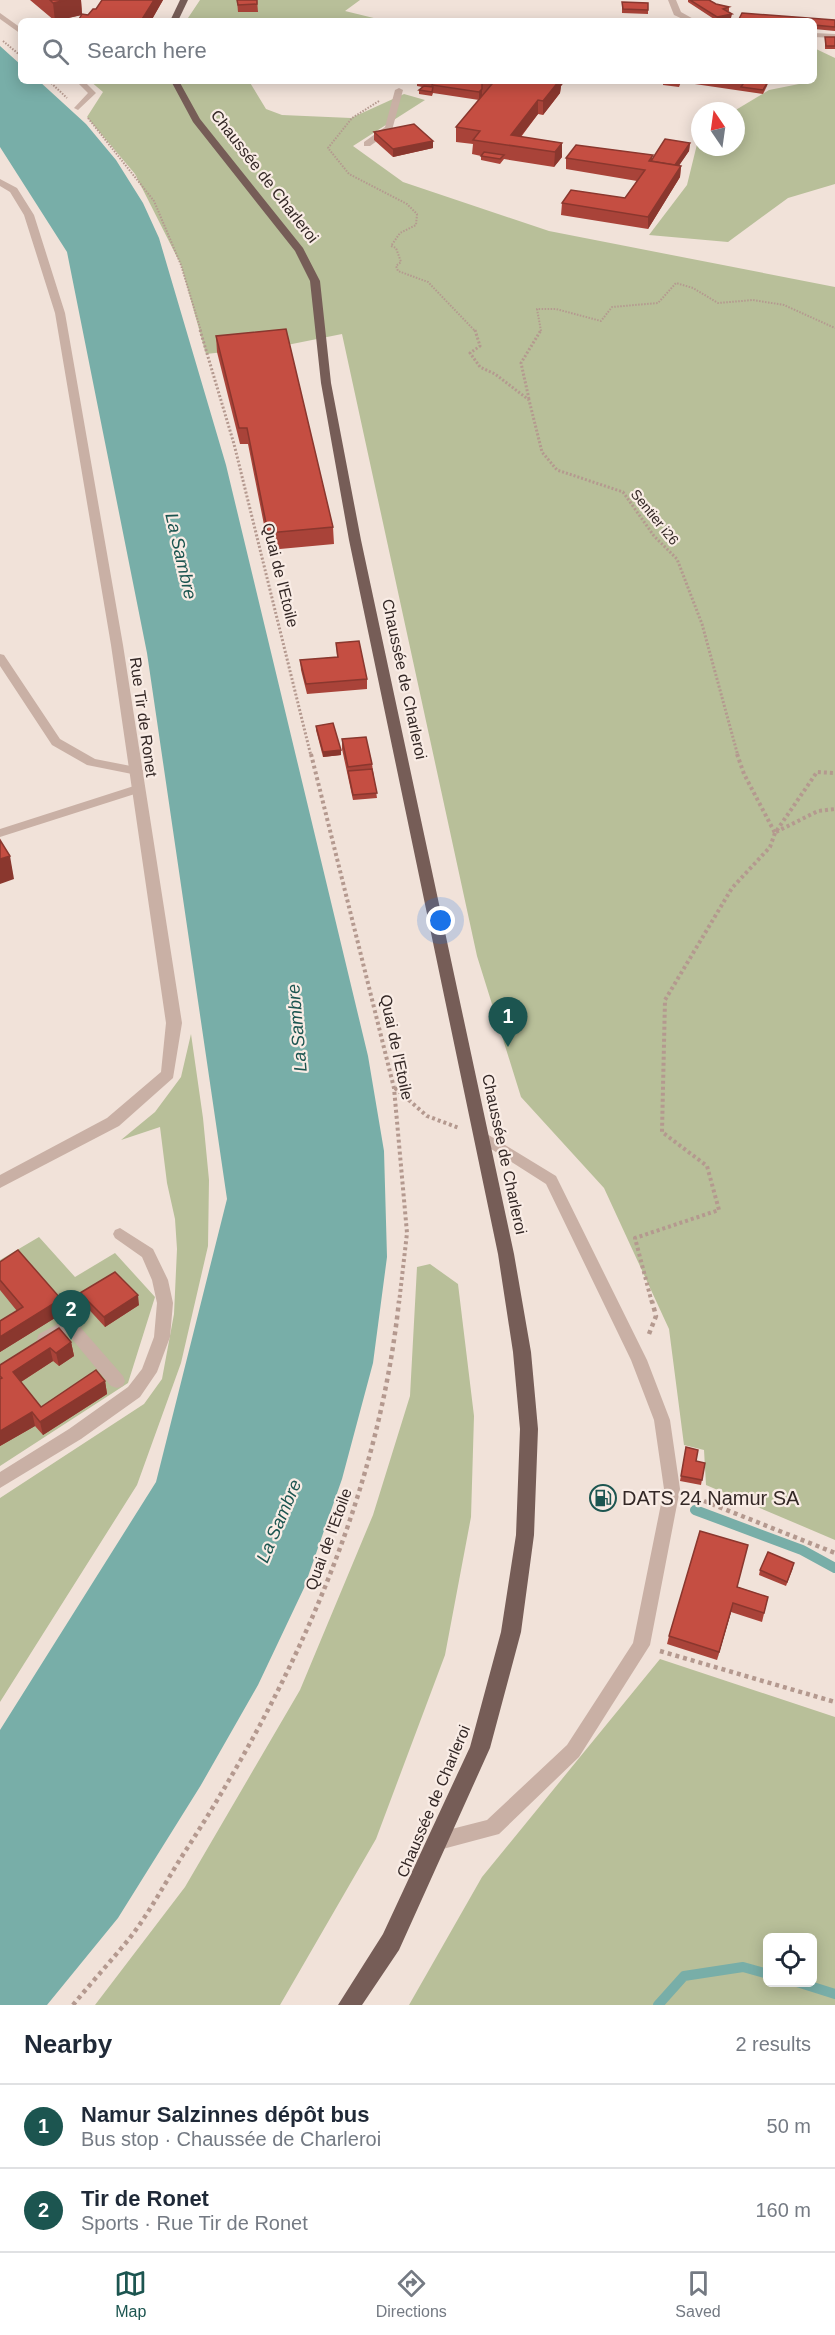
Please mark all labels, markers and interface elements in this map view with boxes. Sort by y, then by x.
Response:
search box [18,18,817,84]
icon: search [39,35,72,68]
text: Search here [87,38,207,63]
north arrow [691,102,745,156]
street label: Chaussée de Charleroi [208,107,322,246]
street label: Sentier i26 [628,486,682,548]
water label: La Sambre [161,511,201,601]
street label: Quai de l'Etoile [259,521,302,629]
street label: Chaussée de Charleroi [379,597,430,761]
street label: Rue Tir de Ronet [127,656,160,779]
your location [426,906,455,935]
water label: La Sambre [283,983,311,1073]
street label: Quai de l'Etoile [377,993,416,1101]
pin: 1 [488,998,528,1047]
street label: Chaussée de Charleroi [479,1072,530,1236]
pin: 2 [52,1290,90,1340]
water label: La Sambre [253,1477,305,1565]
fuel station icon: DATS 24 Namur SA [588,1483,618,1513]
street label: Quai de l'Etoile [302,1486,355,1592]
place label: DATS 24 Namur SA [622,1487,800,1509]
street label: Chaussée de Charleroi [394,1723,473,1880]
map controls [763,1933,817,1987]
button: locate [763,1933,817,1987]
text: Nearby [24,2029,112,2059]
text: 2 results [735,2033,811,2055]
text: Namur Salzinnes dépôt bus [81,2102,370,2127]
text: 1 [38,2115,49,2137]
text: 50 m [767,2115,811,2137]
text: Bus stop · Chaussée de Charleroi [81,2128,381,2150]
text: Tir de Ronet [81,2186,209,2211]
text: 2 [38,2199,49,2221]
text: 160 m [755,2199,811,2221]
text: Sports · Rue Tir de Ronet [81,2212,308,2234]
tab: Map [114,2267,147,2321]
tab: Directions [376,2267,447,2321]
tab: Saved [675,2267,721,2321]

